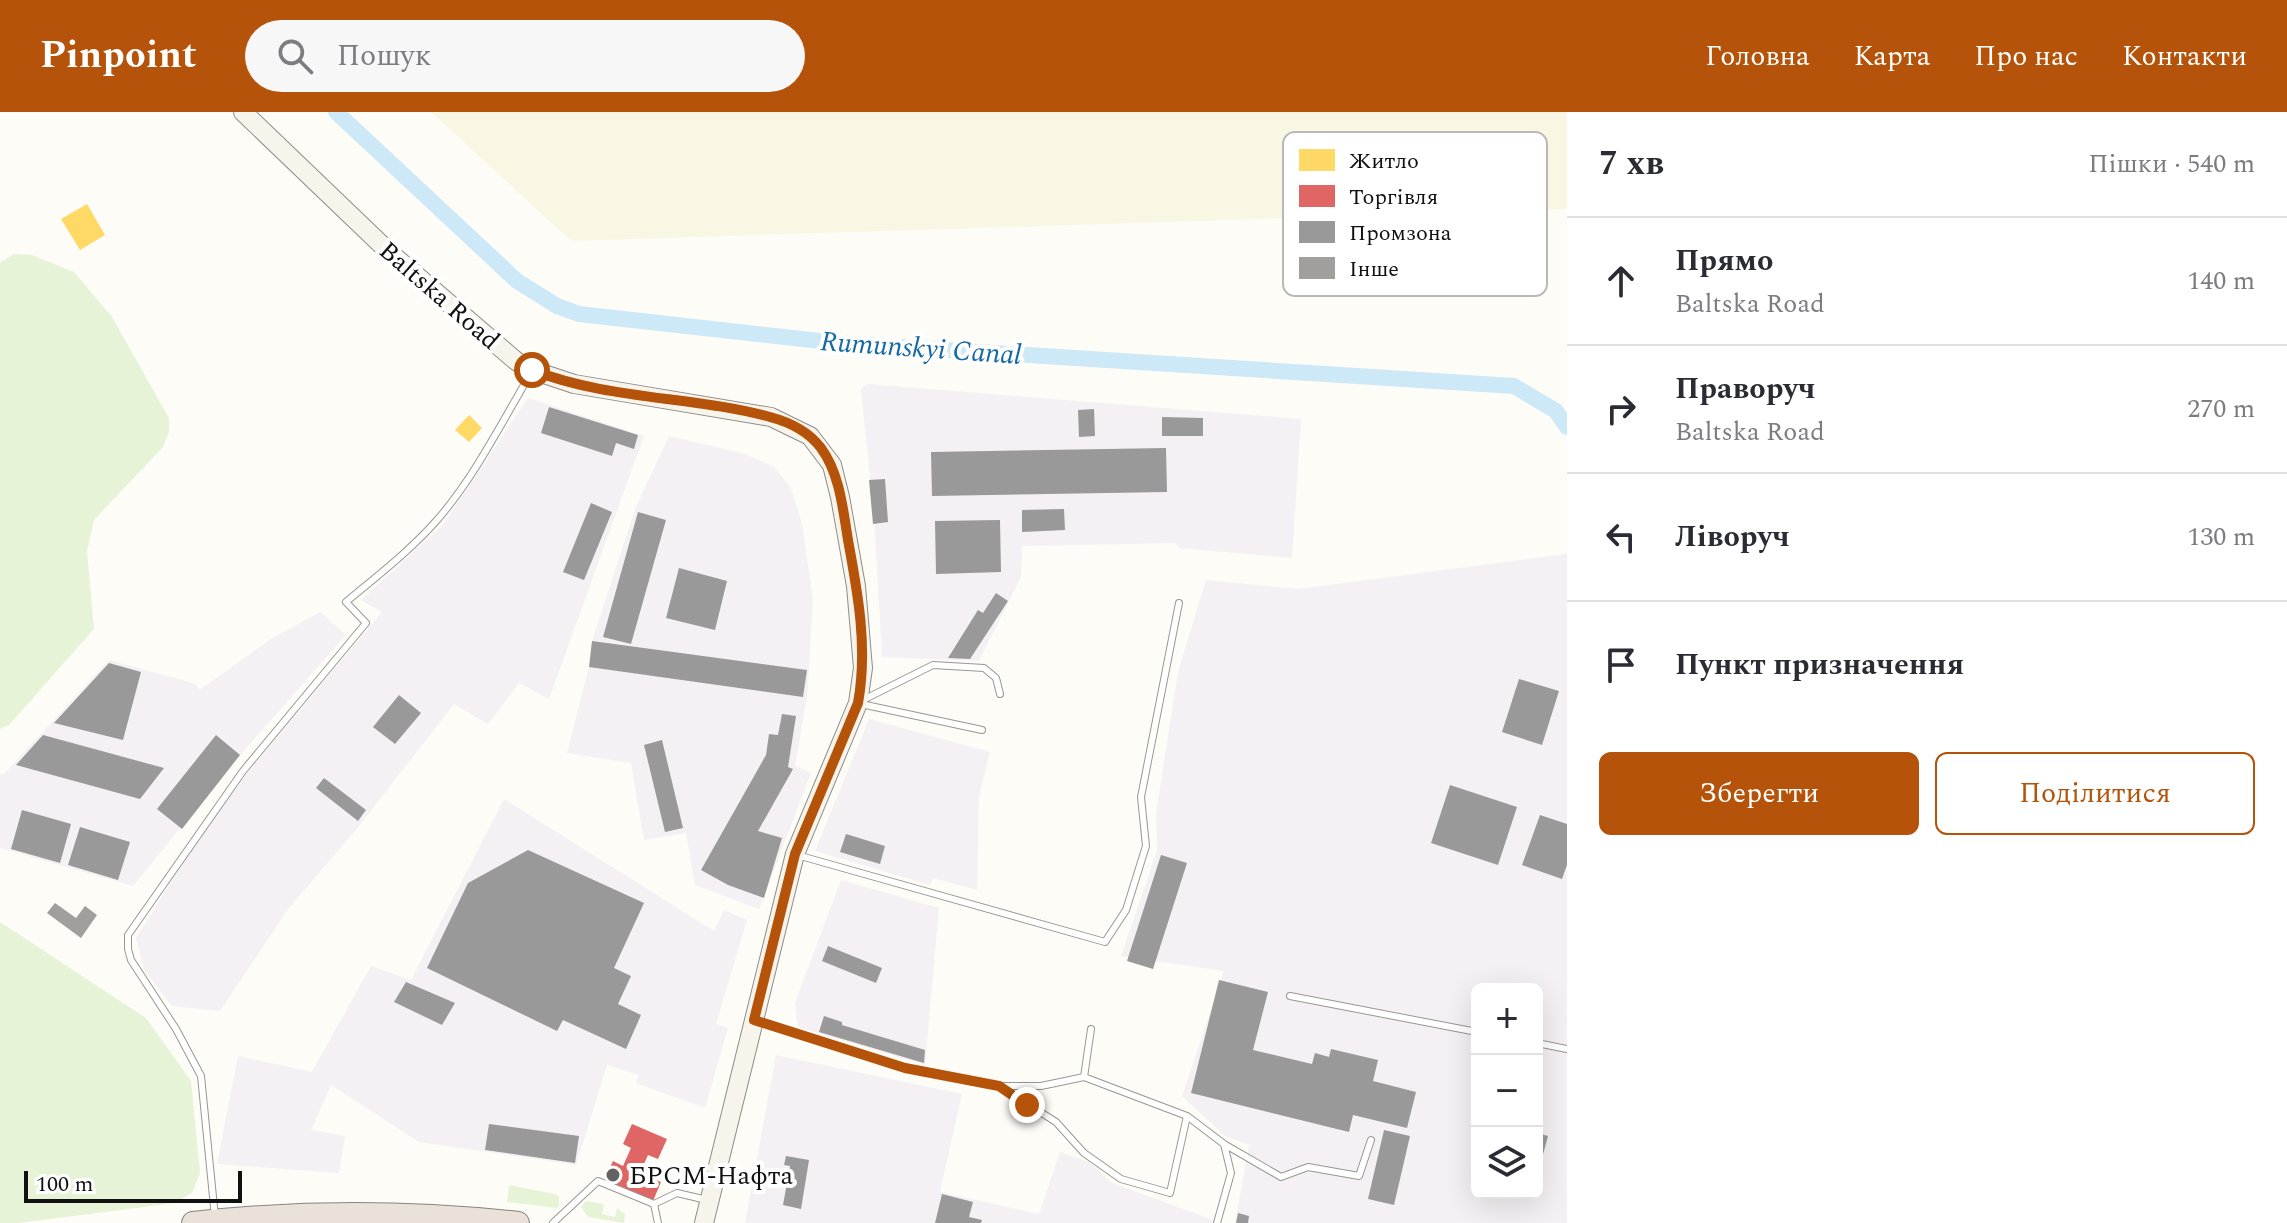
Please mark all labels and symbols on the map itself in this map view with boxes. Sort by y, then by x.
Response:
legend [1283,132,1547,296]
text: Житло [1349,145,1419,178]
text: Торгівля [1349,181,1438,214]
text: Промзона [1349,217,1452,250]
street label: Baltska Road [370,232,509,360]
text: Інше [1349,253,1399,286]
water label: Rumunskyi Canal [819,320,1023,377]
route start [514,352,550,388]
route end [1009,1087,1045,1123]
place label: БРСМ-Нафта [629,1156,794,1196]
marker: БРСМ-Нафта [604,1166,622,1184]
scale bar [24,1167,242,1203]

